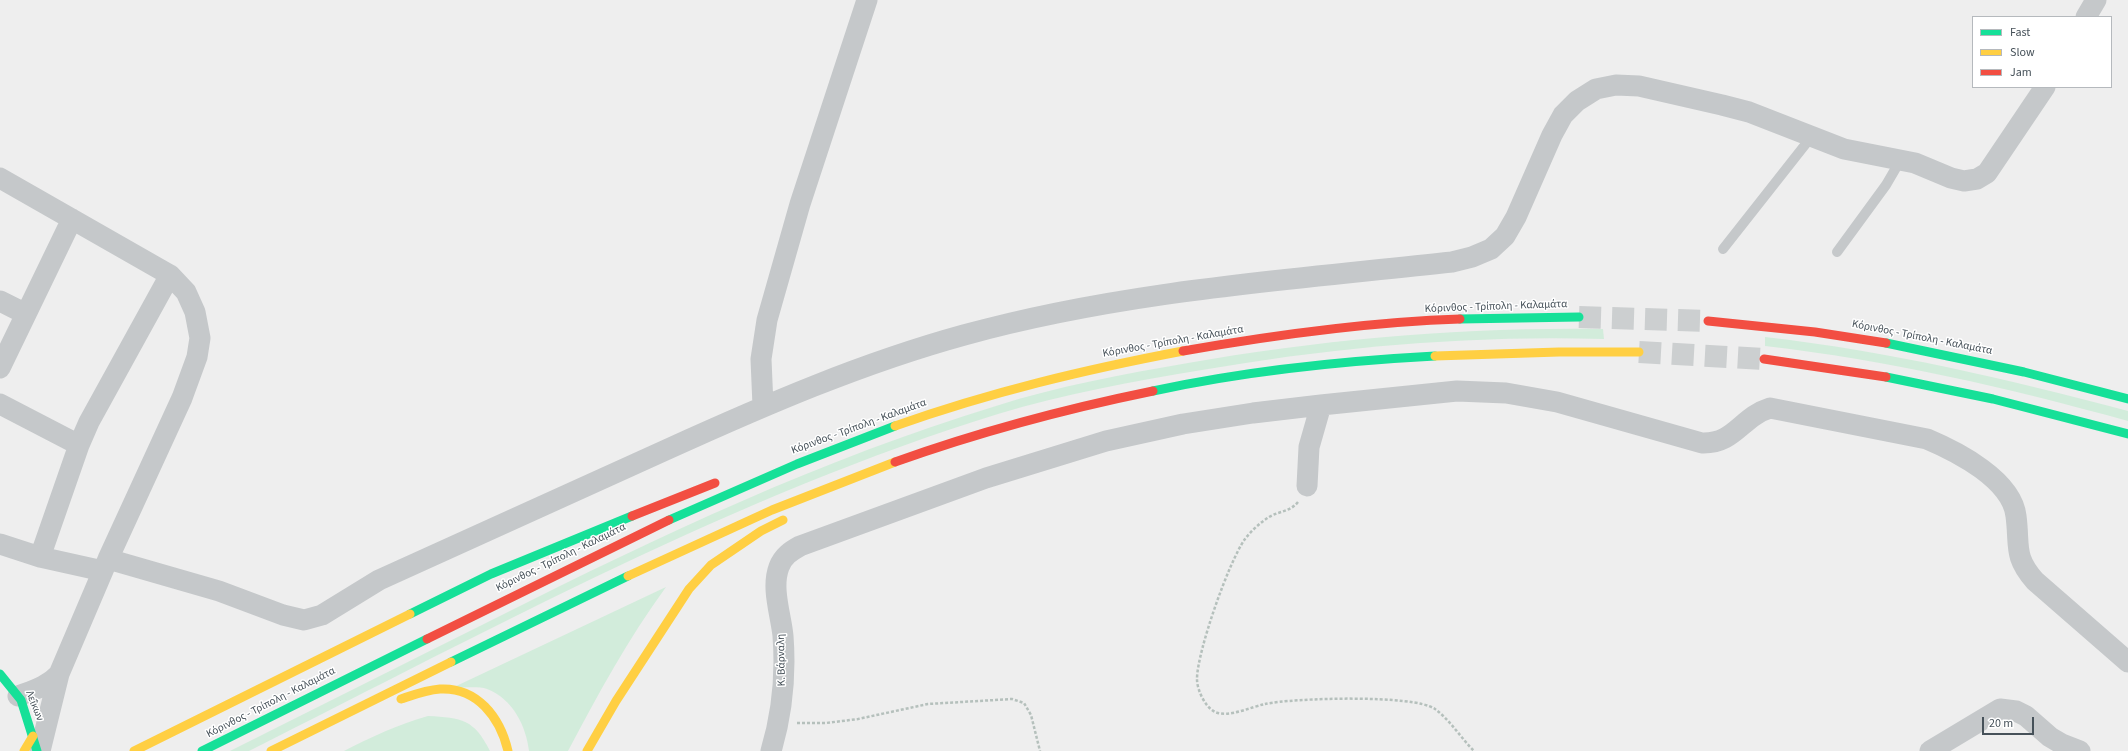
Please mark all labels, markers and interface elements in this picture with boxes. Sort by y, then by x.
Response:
legend [1972,16,2112,88]
text: Fast [2010,24,2030,41]
text: Slow [2010,44,2035,61]
text: Jam [2010,64,2032,81]
street label: Κόρινθος - Τρίπολη - Καλαμάτα [1424,298,1568,316]
street label: Κόρινθος - Τρίπολη - Καλαμάτα [1851,318,1993,358]
street label: Κόρινθος - Τρίπολη - Καλαμάτα [1102,323,1244,361]
street label: Κόρινθος - Τρίπολη - Καλαμάτα [790,396,928,458]
street label: Κόρινθος - Τρίπολη - Καλαμάτα [494,521,628,595]
street label: Κ. Βάρναλη [775,634,789,686]
street label: Κόρινθος - Τρίπολη - Καλαμάτα [204,665,338,741]
street label: Λεΐκων [22,689,46,723]
scale bar [1984,709,2036,735]
text: 20 m [1989,715,2013,732]

